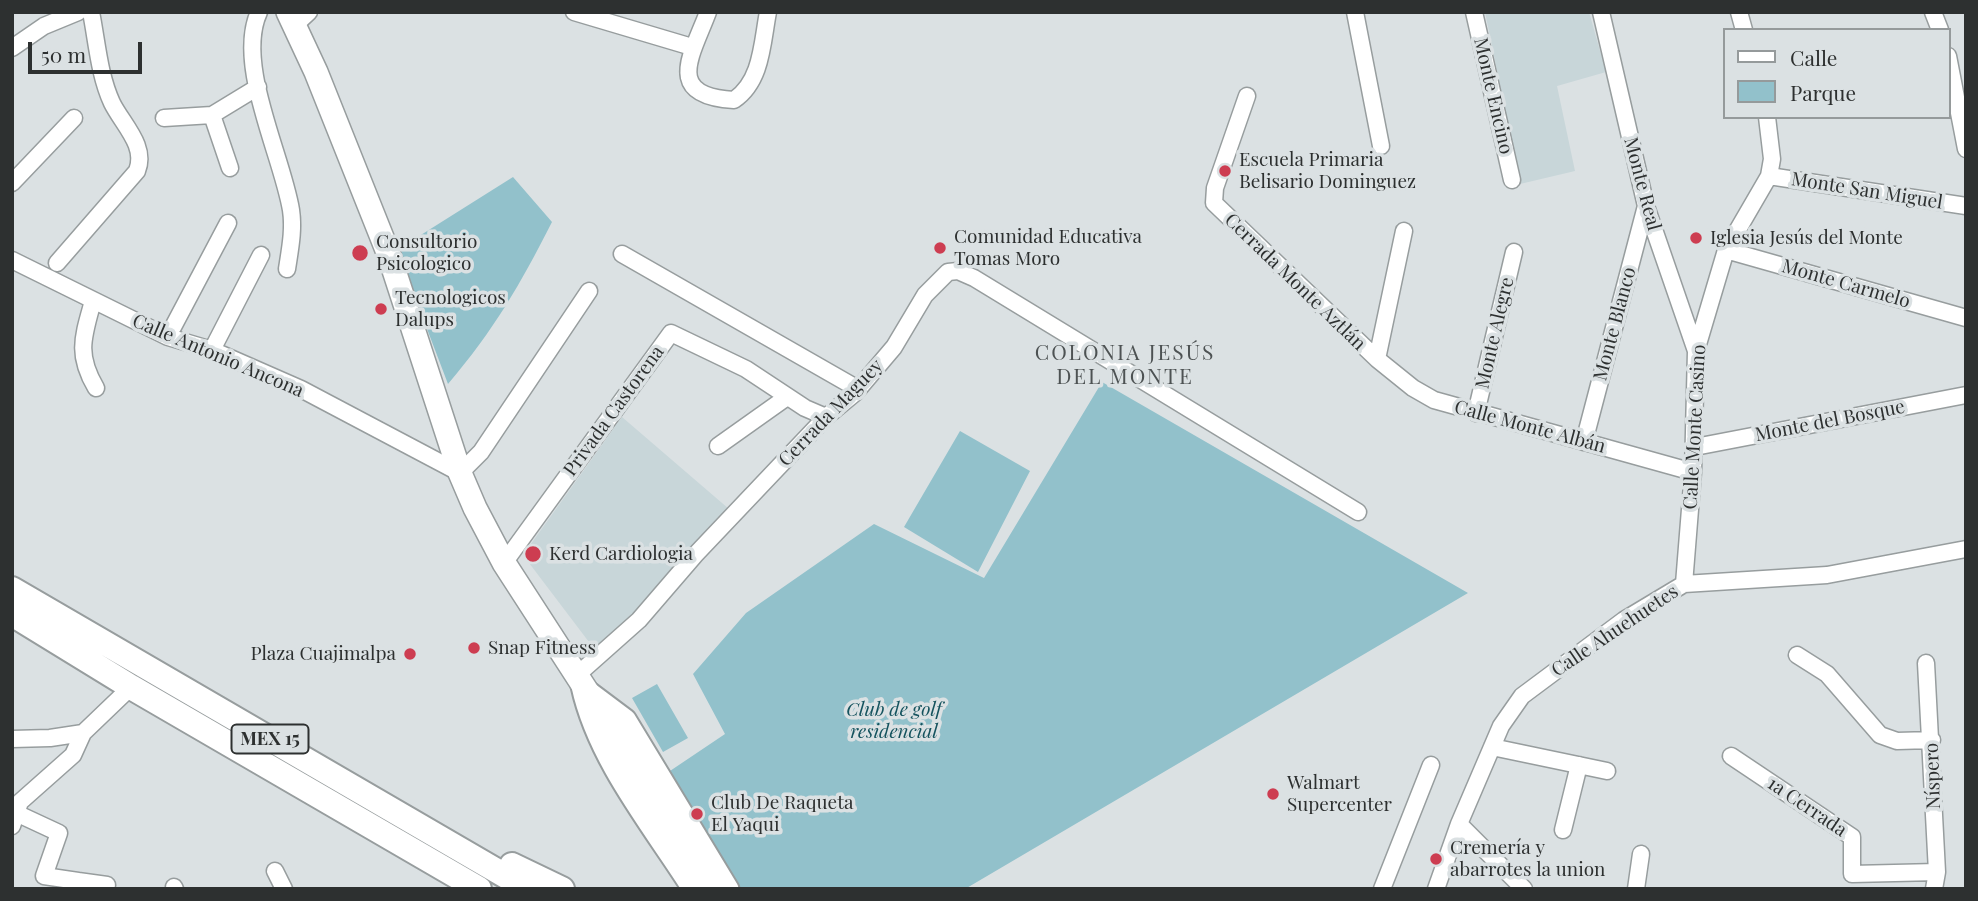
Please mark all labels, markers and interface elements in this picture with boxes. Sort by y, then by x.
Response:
scale bar [32,28,145,72]
legend [1722,28,1950,119]
street label: Monte Encino [1469,36,1517,156]
text: 50 m [41,40,86,68]
text: Calle [1790,43,1837,71]
text: Parque [1790,78,1856,106]
street label: Monte Real [1619,135,1665,233]
place label: Escuela Primaria Belisario Dominguez [1239,149,1416,193]
marker: Escuela Primaria Belisario Dominguez [1217,163,1233,179]
street label: Monte San Miguel [1790,168,1944,214]
street label: Cerrada Monte Aztlán [1220,209,1370,355]
place label: Comunidad Educativa Tomas Moro [954,226,1142,270]
place label: Iglesia Jesús del Monte [1710,227,1903,249]
marker: Iglesia Jesús del Monte [1688,230,1704,246]
place label: Consultorio Psicologico [376,231,477,275]
marker: Comunidad Educativa Tomas Moro [932,240,948,256]
marker: Consultorio Psicologico [350,243,370,263]
street label: Monte Carmelo [1779,255,1913,313]
street label: Monte Blanco [1589,265,1641,383]
street label: Monte Alegre [1471,275,1519,391]
place label: Tecnologicos Dalups [395,287,506,331]
marker: Tecnologicos Dalups [373,301,389,317]
street label: Calle Antonio Ancona [129,310,307,402]
district label: COLONIA JESÚS DEL MONTE [1036,340,1214,390]
street label: Privada Castorena [559,341,669,481]
street label: Calle Monte Casino [1679,344,1711,510]
street label: Cerrada Maguey [774,355,888,471]
street label: Monte del Bosque [1753,395,1907,447]
street label: Calle Monte Albán [1452,396,1608,458]
place label: Kerd Cardiologia [549,543,693,565]
marker: Kerd Cardiologia [523,544,543,564]
street label: Calle Ahuehuetes [1547,580,1683,682]
place label: Snap Fitness [488,637,596,659]
marker: Snap Fitness [466,640,482,656]
place label: Plaza Cuajimalpa [250,643,396,665]
marker: Plaza Cuajimalpa [402,646,418,662]
park label: Club de golf residencial [846,699,942,743]
road number: MEX 15 [232,724,308,754]
street label: Níspero [1920,742,1946,810]
place label: Walmart Supercenter [1287,772,1392,816]
street label: 1a Cerrada [1763,772,1851,842]
marker: Walmart Supercenter [1265,786,1281,802]
place label: Club De Raqueta El Yaqui [711,792,853,836]
marker: Club De Raqueta El Yaqui [689,806,705,822]
place label: Cremería y abarrotes la union [1450,837,1605,881]
marker: Cremería y abarrotes la union [1428,851,1444,867]

